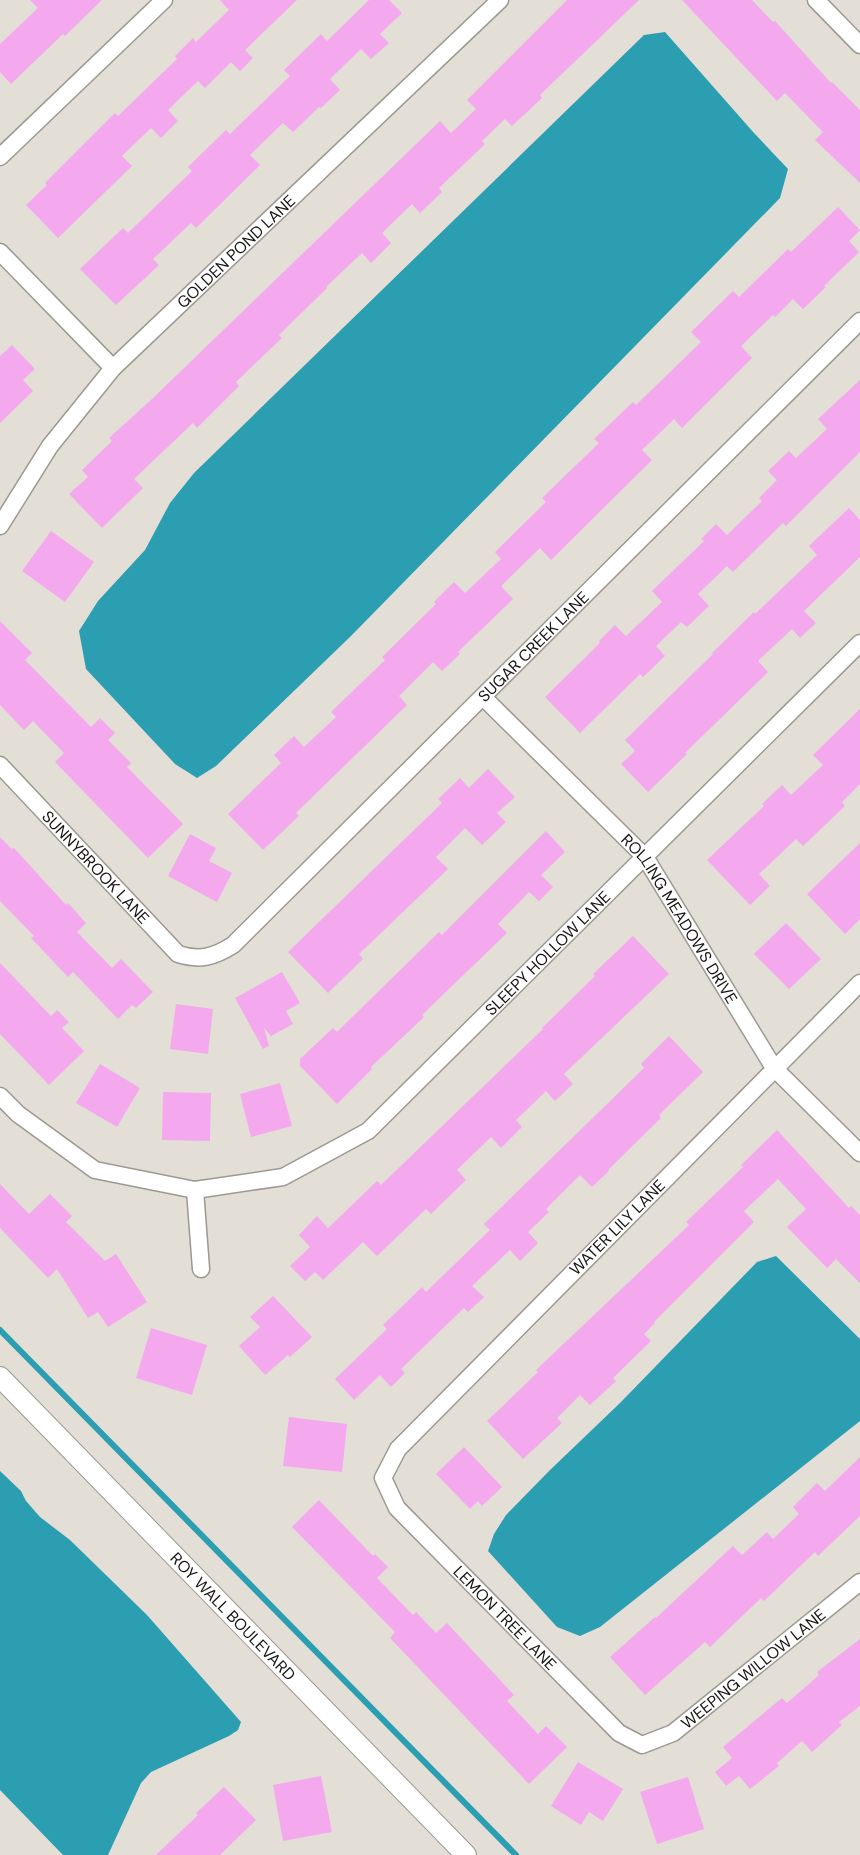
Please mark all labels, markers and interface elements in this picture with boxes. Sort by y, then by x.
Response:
street label: GOLDEN POND LANE [173,190,300,313]
street label: SUGAR CREEK LANE [473,587,593,706]
street label: SUNNYBROOK LANE [37,806,154,928]
street label: ROLLING MEADOWS DRIVE [617,829,742,1008]
street label: SLEEPY HOLLOW LANE [481,887,615,1020]
street label: WATER LILY LANE [565,1175,670,1280]
street label: ROY WALL BOULEVARD [166,1548,300,1685]
street label: LEMON TREE LANE [449,1561,561,1675]
street label: WEEPING WILLOW LANE [677,1604,830,1734]

